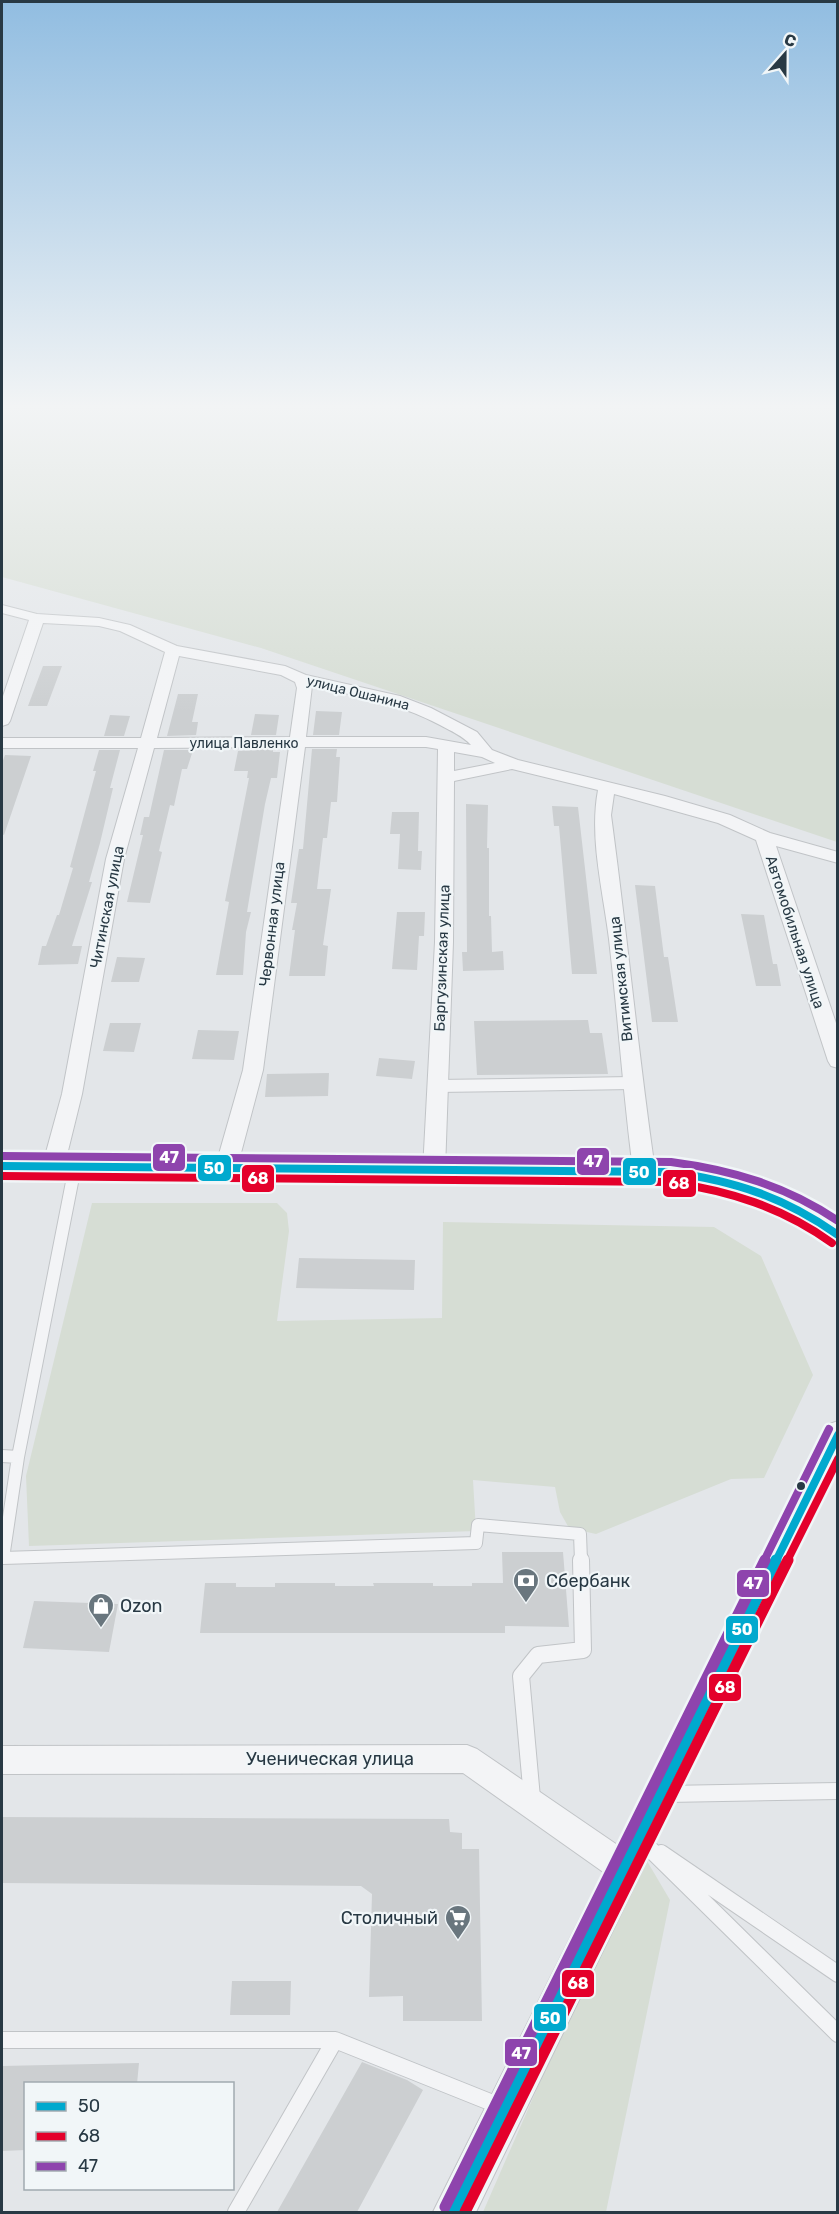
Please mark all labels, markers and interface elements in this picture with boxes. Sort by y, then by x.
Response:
north arrow [755,24,815,84]
text: С [782,30,799,51]
street label: улица Ошанина [305,672,411,714]
street label: улица Павленко [190,735,298,752]
street label: Читинская улица [86,844,128,970]
street label: Автомобильная улица [762,853,828,1011]
street label: Червонная улица [255,861,289,987]
street label: Баргузинская улица [430,884,454,1032]
street label: Витимская улица [605,916,637,1042]
line badge: 47 [152,1143,186,1172]
line badge: 47 [576,1147,610,1176]
text: 47 [159,1148,179,1167]
text: 47 [583,1152,603,1171]
line badge: 50 [197,1154,232,1182]
line badge: 50 [622,1157,657,1186]
text: 50 [203,1159,225,1178]
text: 50 [628,1163,650,1182]
line badge: 68 [241,1164,275,1193]
text: 68 [247,1169,269,1188]
line badge: 68 [662,1169,697,1198]
text: 68 [668,1174,690,1193]
unlabelled marker [795,1480,807,1492]
bank icon: Сбербанк [511,1566,541,1604]
line badge: 47 [736,1569,770,1598]
place label: Сбербанк [546,1570,631,1592]
text: 47 [743,1574,763,1593]
shop icon: Ozon [86,1591,116,1629]
place label: Ozon [120,1595,162,1617]
line badge: 50 [725,1615,759,1644]
text: 50 [731,1620,753,1639]
line badge: 68 [708,1673,742,1702]
text: 68 [714,1678,736,1697]
street label: Ученическая улица [246,1748,414,1770]
supermarket icon: Столичный [443,1903,473,1941]
place label: Столичный [341,1907,438,1929]
line badge: 68 [561,1969,595,1998]
text: 68 [567,1974,589,1993]
line badge: 50 [533,2003,567,2032]
text: 50 [539,2009,561,2028]
line badge: 47 [504,2038,538,2067]
text: 47 [511,2044,531,2063]
legend [24,2082,234,2190]
text: 50 [78,2095,100,2117]
text: 68 [78,2125,100,2147]
text: 47 [78,2155,98,2177]

